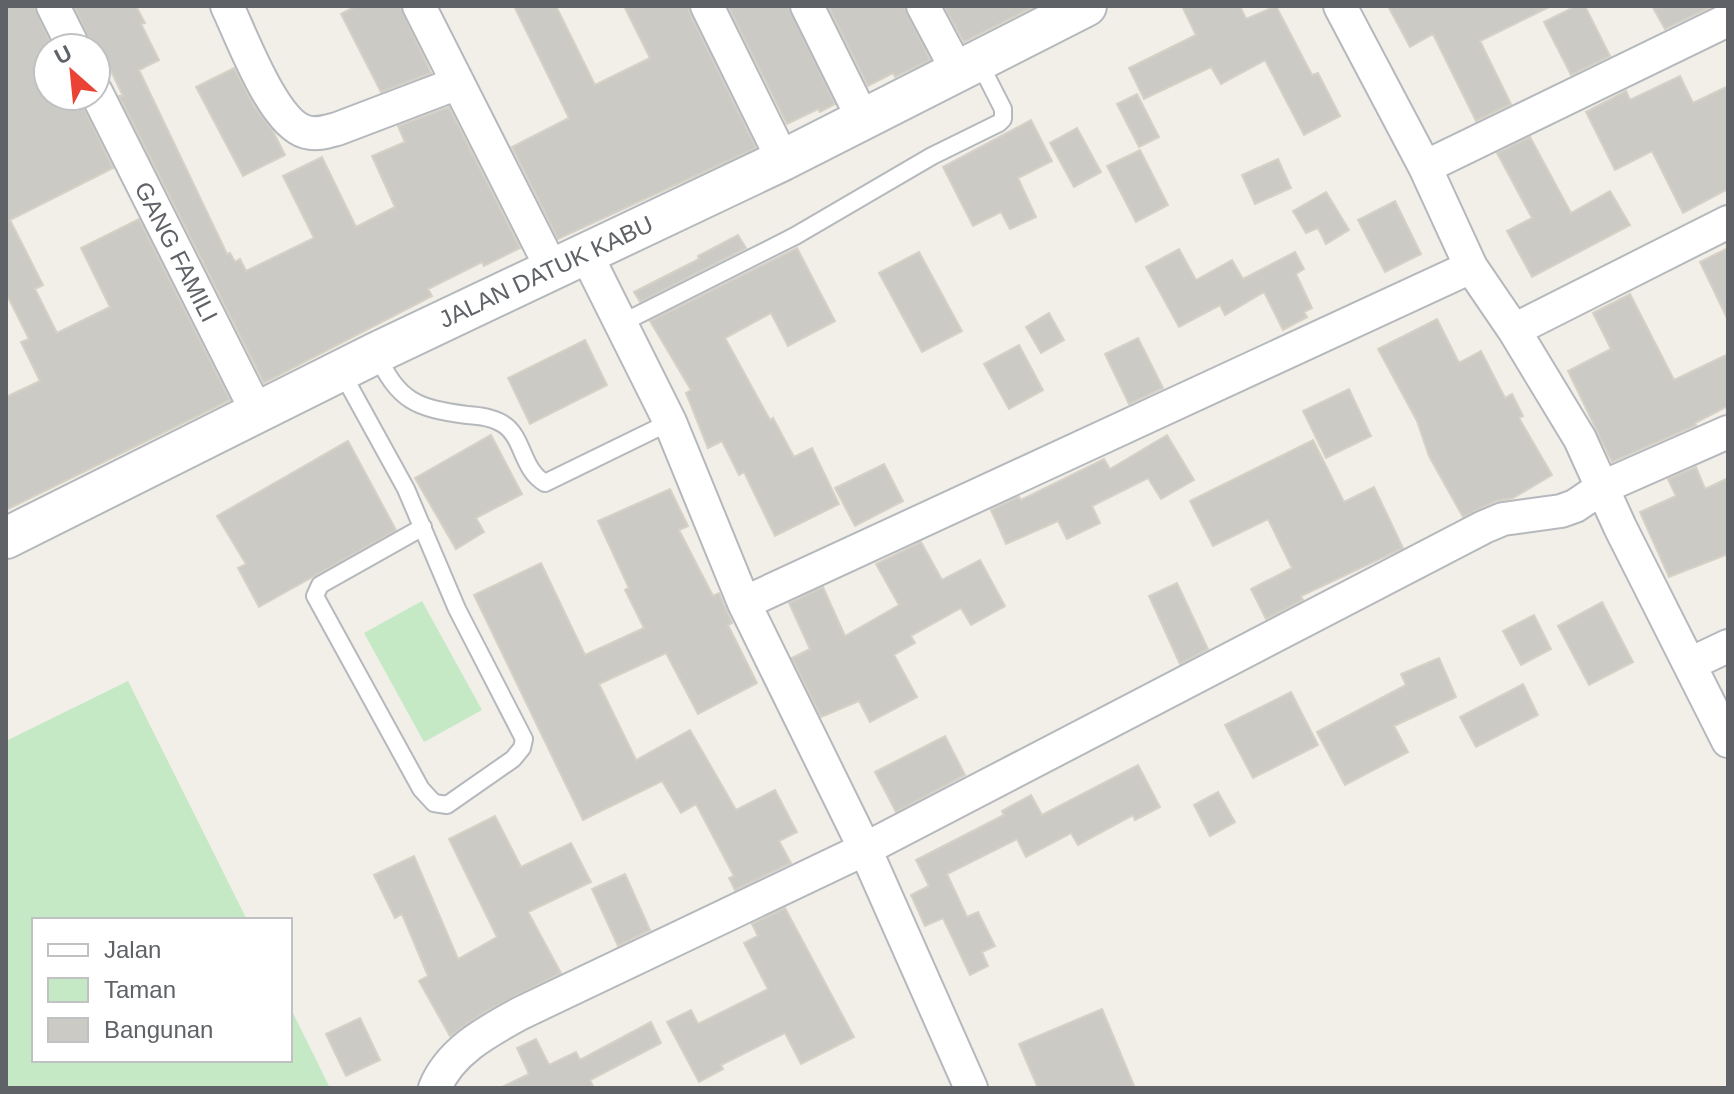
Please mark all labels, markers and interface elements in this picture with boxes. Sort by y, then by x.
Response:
north arrow [32,32,112,112]
text: U [50,40,76,69]
street label: GANG FAMILI [130,177,223,326]
street label: JALAN DATUK KABU [435,210,657,333]
legend [32,918,292,1062]
text: Jalan [104,936,161,963]
text: Taman [104,976,176,1003]
text: Bangunan [104,1016,213,1043]

